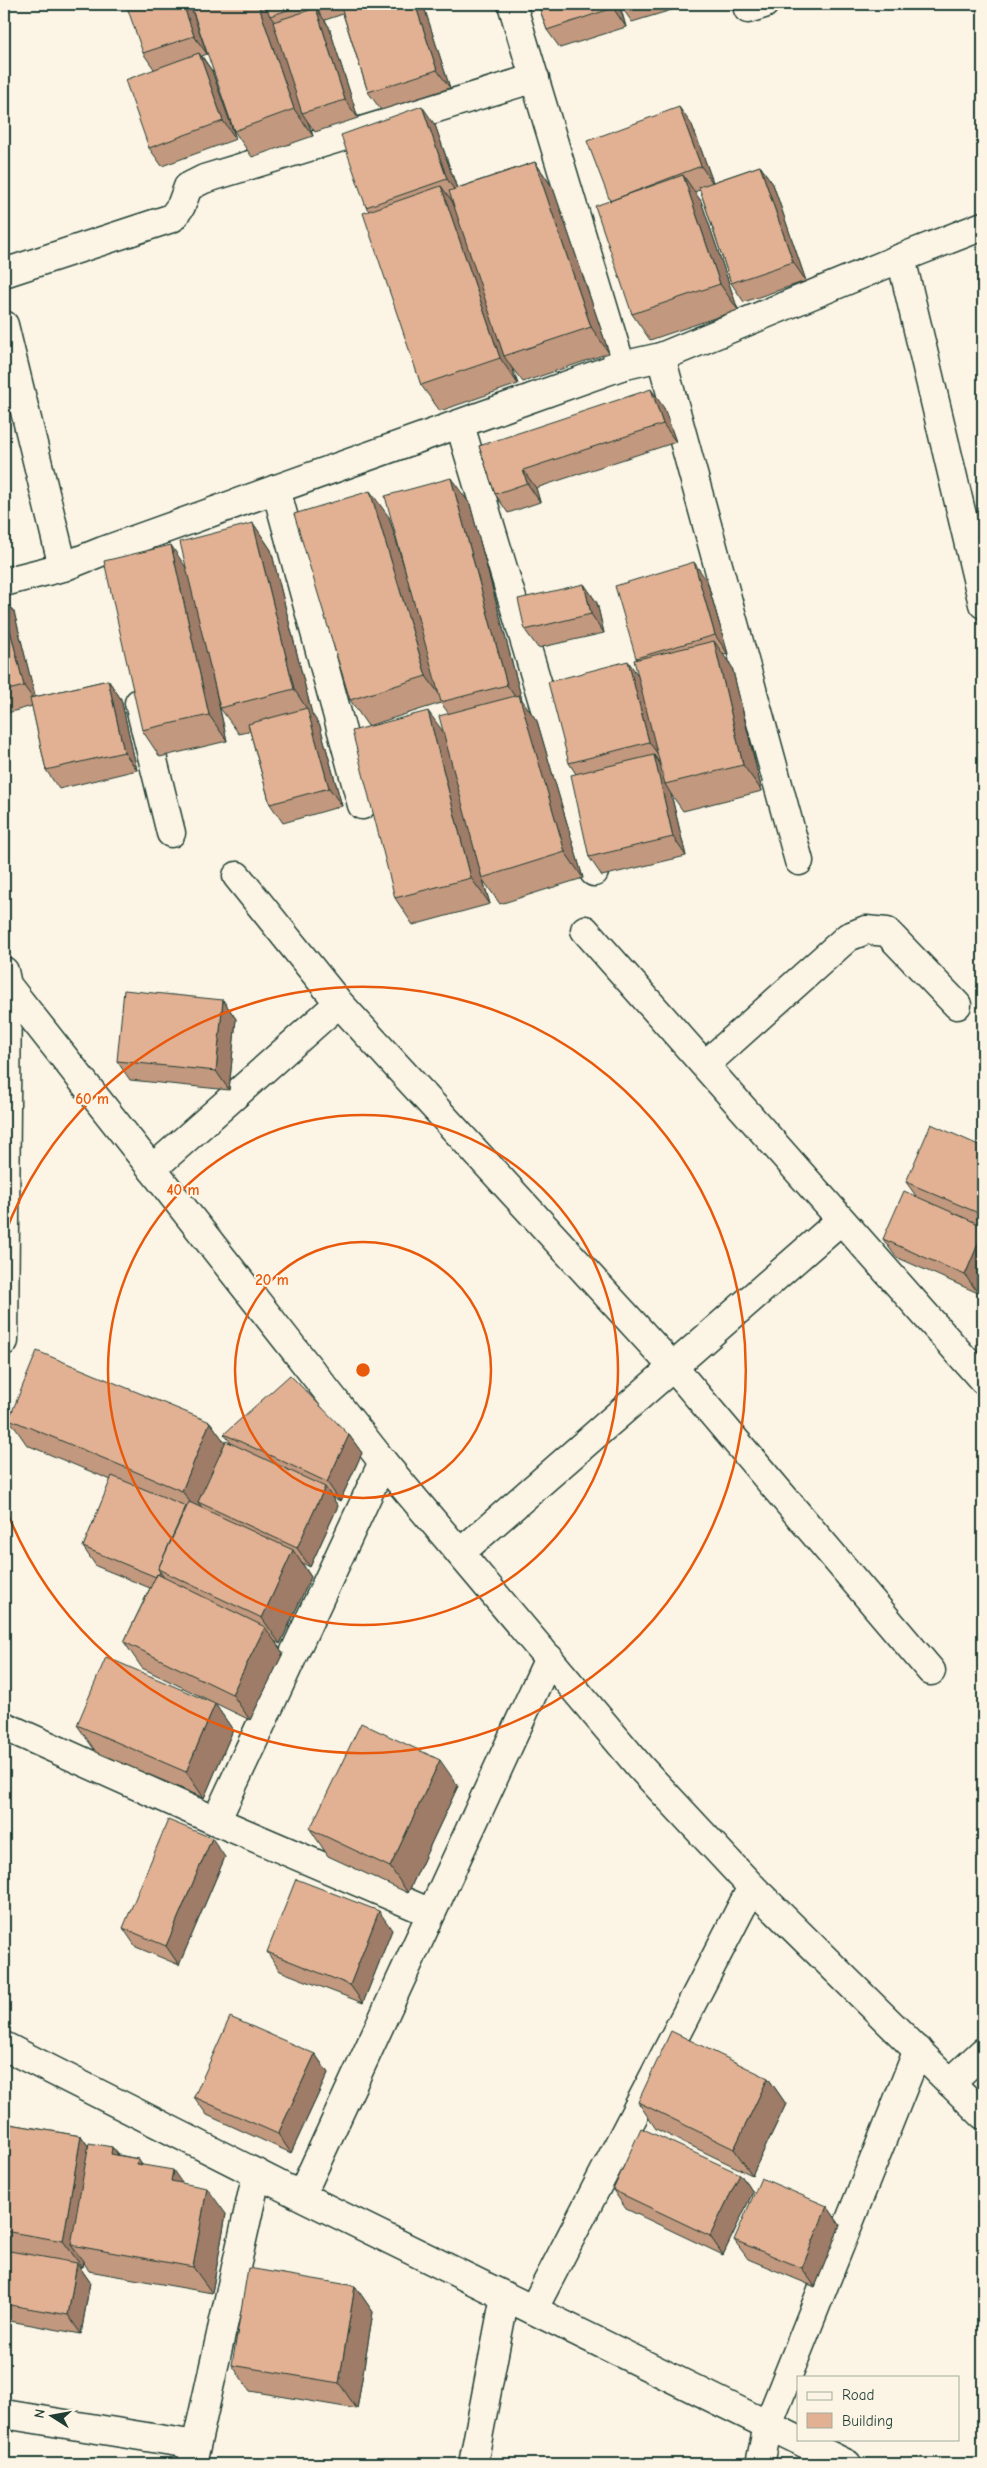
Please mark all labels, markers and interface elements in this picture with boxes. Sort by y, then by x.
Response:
text: 60 m [75,1090,109,1108]
text: 40 m [167,1181,200,1199]
text: 20 m [255,1271,289,1289]
centre of rings [354,1361,372,1379]
legend [797,2376,960,2440]
text: Road [842,2386,874,2404]
north arrow [28,2390,78,2440]
text: N [31,2408,49,2420]
text: Building [842,2412,893,2430]

